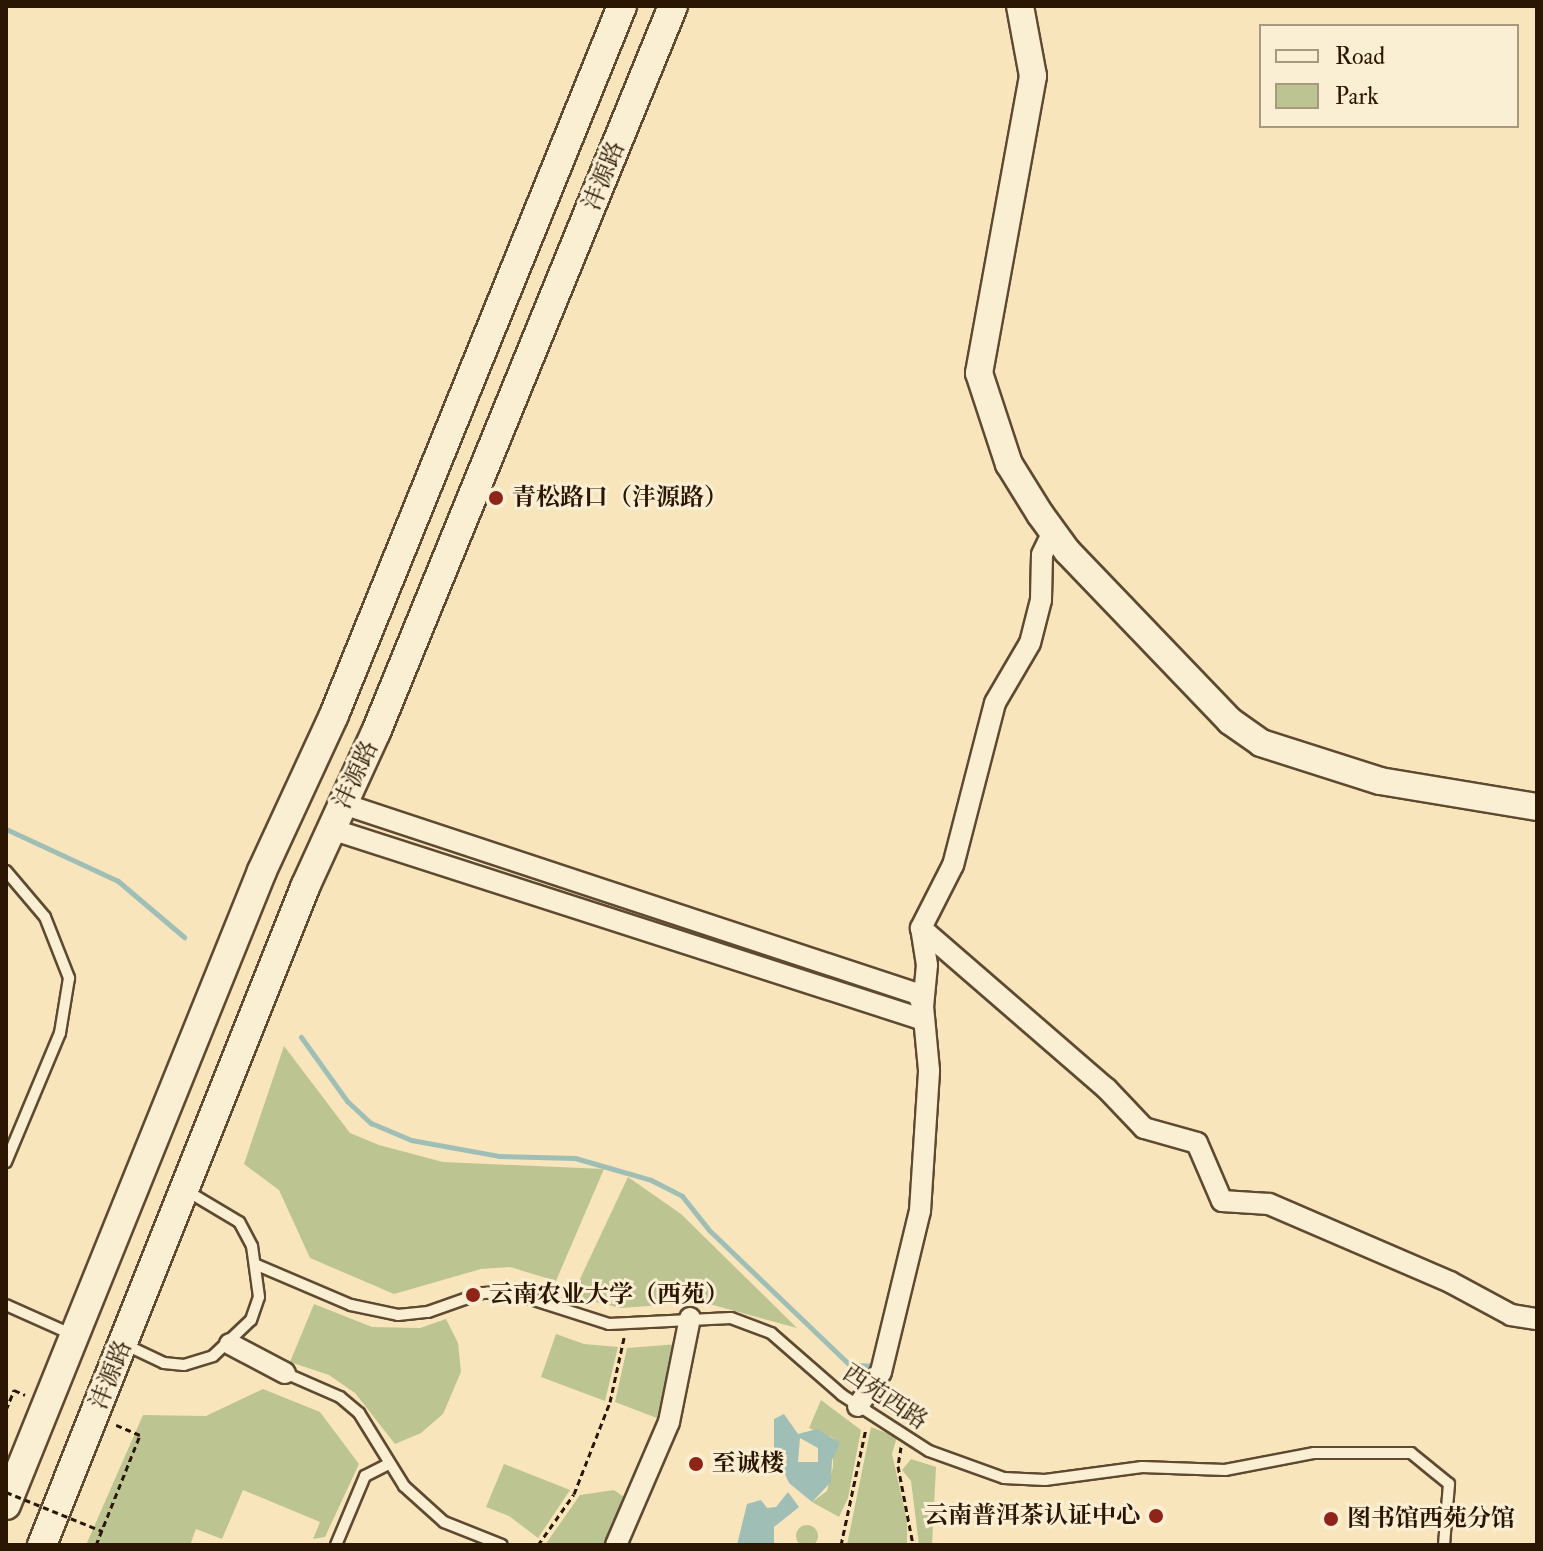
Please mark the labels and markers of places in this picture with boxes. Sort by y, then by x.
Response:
place label: 青松路口（沣源路） [512,484,728,512]
marker: 青松路口（沣源路） [487,489,505,507]
place label: 云南农业大学（西苑） [489,1281,729,1309]
marker: 云南农业大学（西苑） [464,1286,482,1304]
place label: 至诚楼 [712,1450,784,1478]
marker: 至诚楼 [687,1455,705,1473]
place label: 云南普洱茶认证中心 [924,1502,1140,1530]
place label: 图书馆西苑分馆 [1347,1505,1515,1533]
marker: 云南普洱茶认证中心 [1147,1507,1165,1525]
marker: 图书馆西苑分馆 [1322,1510,1340,1528]

